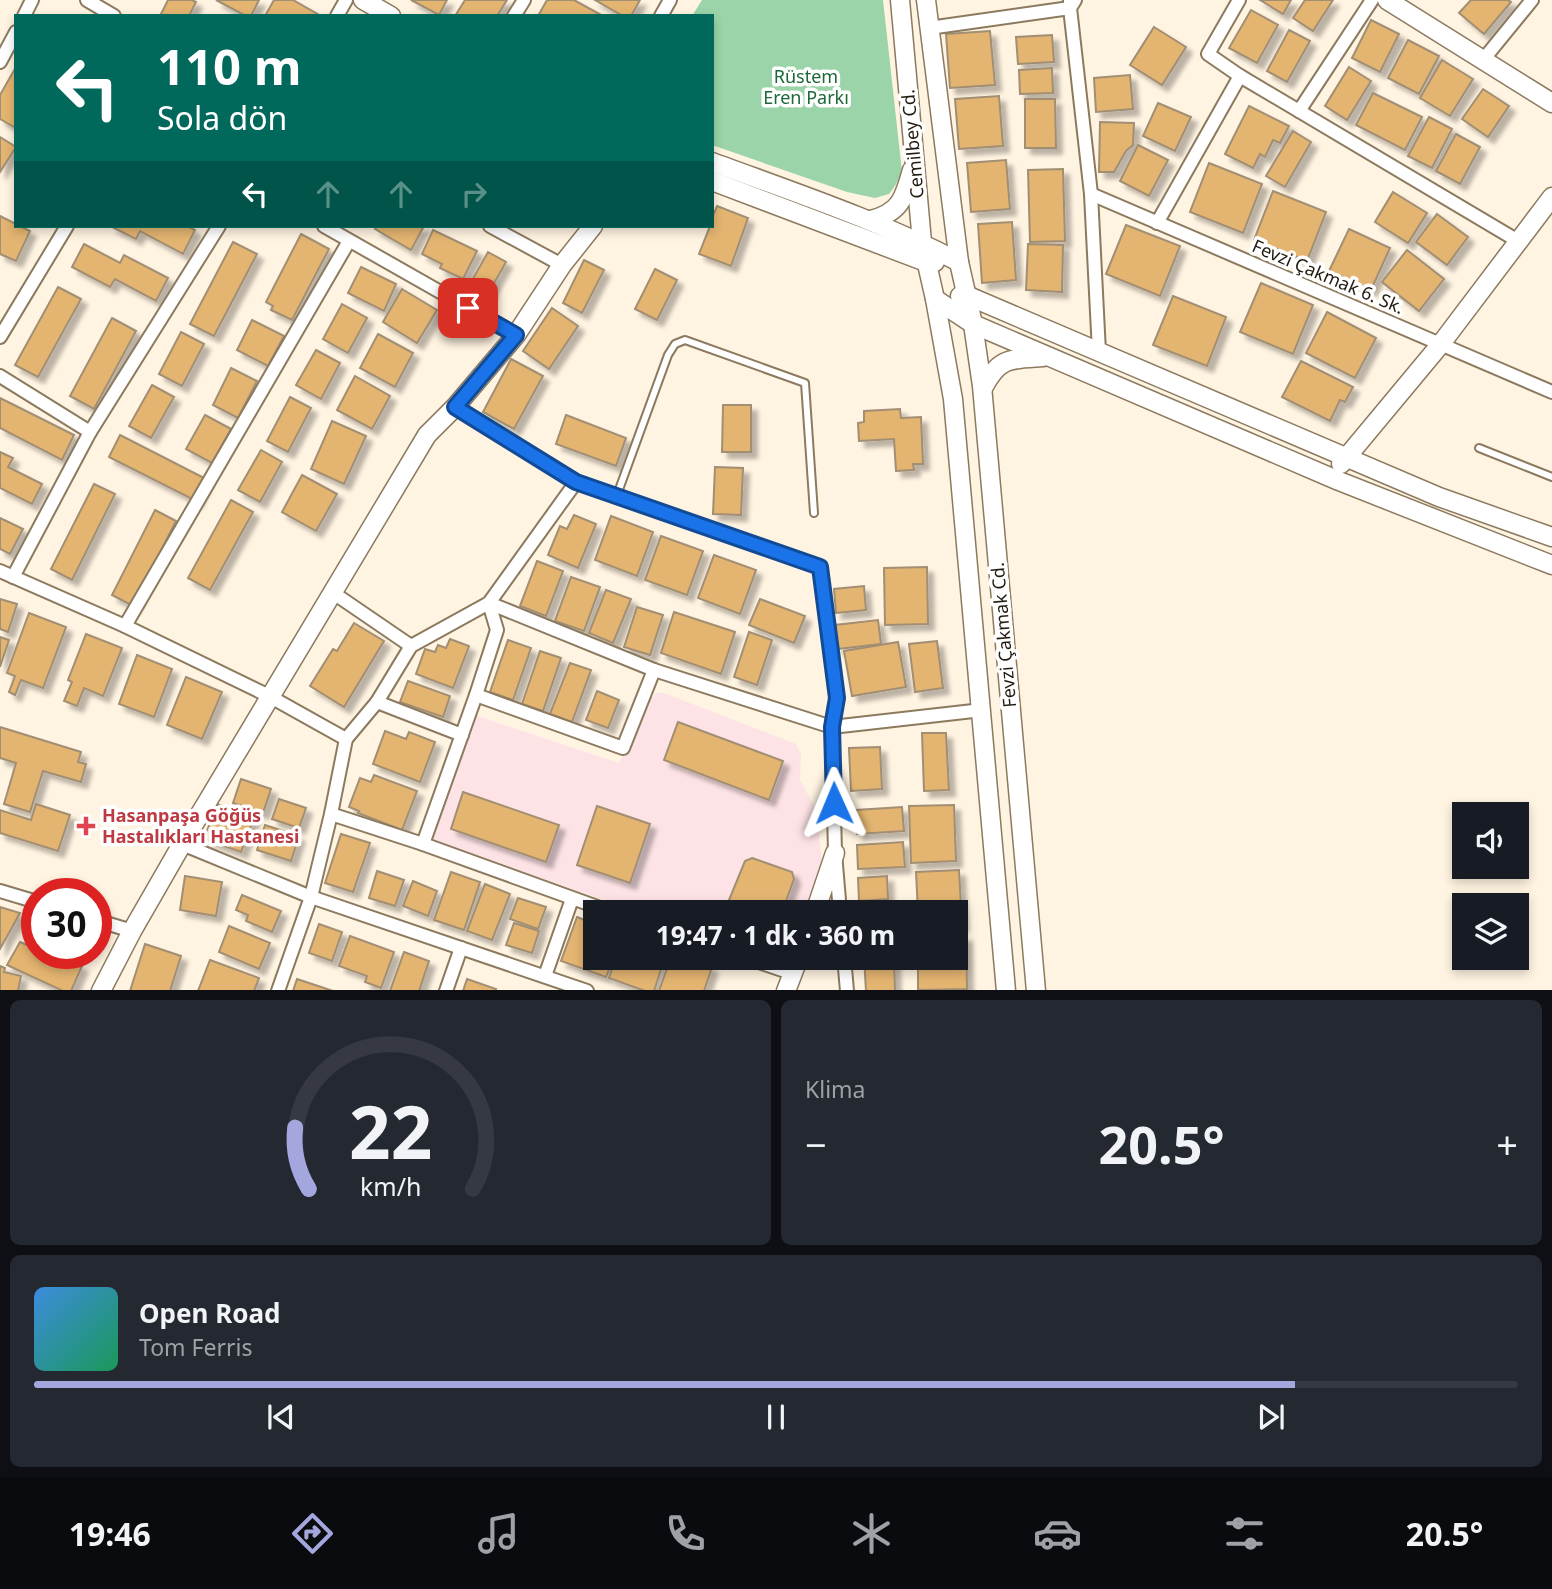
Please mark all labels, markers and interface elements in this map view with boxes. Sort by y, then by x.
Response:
text: 110 m [157,33,302,99]
icon: left [42,42,133,133]
park label: Rüstem Eren Parkı [763,64,849,109]
street label: Cemilbey Cd. [895,88,929,200]
text: Sola dön [157,96,287,139]
icon: left [236,175,274,213]
icon: ahead [309,175,347,213]
icon: ahead [382,175,420,213]
icon: right [455,175,493,213]
street label: Fevzi Çakmak 6. Sk. [1249,233,1408,319]
pin [438,278,498,338]
icon: arrive [449,289,487,327]
street label: Fevzi Çakmak Cd. [985,561,1021,709]
position arrow [797,766,871,840]
map controls [1452,802,1529,970]
button: sound [1452,802,1529,879]
place label: Hasanpaşa Göğüs Hastalıkları Hastanesi [102,803,299,848]
marker: Hasanpaşa Göğüs Hastalıkları Hastanesi [76,816,96,836]
speed limit sign: 30 [21,878,112,969]
button: layers [1452,893,1529,970]
text: 19:47 · 1 dk · 360 m [656,917,895,953]
text: Klima [805,1073,866,1105]
text: 22 [349,1081,432,1180]
text: 20.5° [1099,1108,1224,1179]
text: − [805,1118,827,1170]
text: + [1496,1118,1518,1170]
text: km/h [360,1168,421,1202]
text: Open Road [139,1295,281,1331]
text: Tom Ferris [139,1331,252,1363]
icon: previous [262,1398,300,1436]
icon: pause [757,1398,795,1436]
icon: next [1252,1398,1290,1436]
icon: directions [288,1509,337,1558]
icon: music [474,1509,523,1558]
icon: phone [661,1509,710,1558]
icon: climate [847,1509,896,1558]
icon: car [1033,1509,1082,1558]
icon: filters [1220,1509,1269,1558]
text: 19:46 [69,1512,151,1555]
text: 20.5° [1406,1512,1483,1555]

